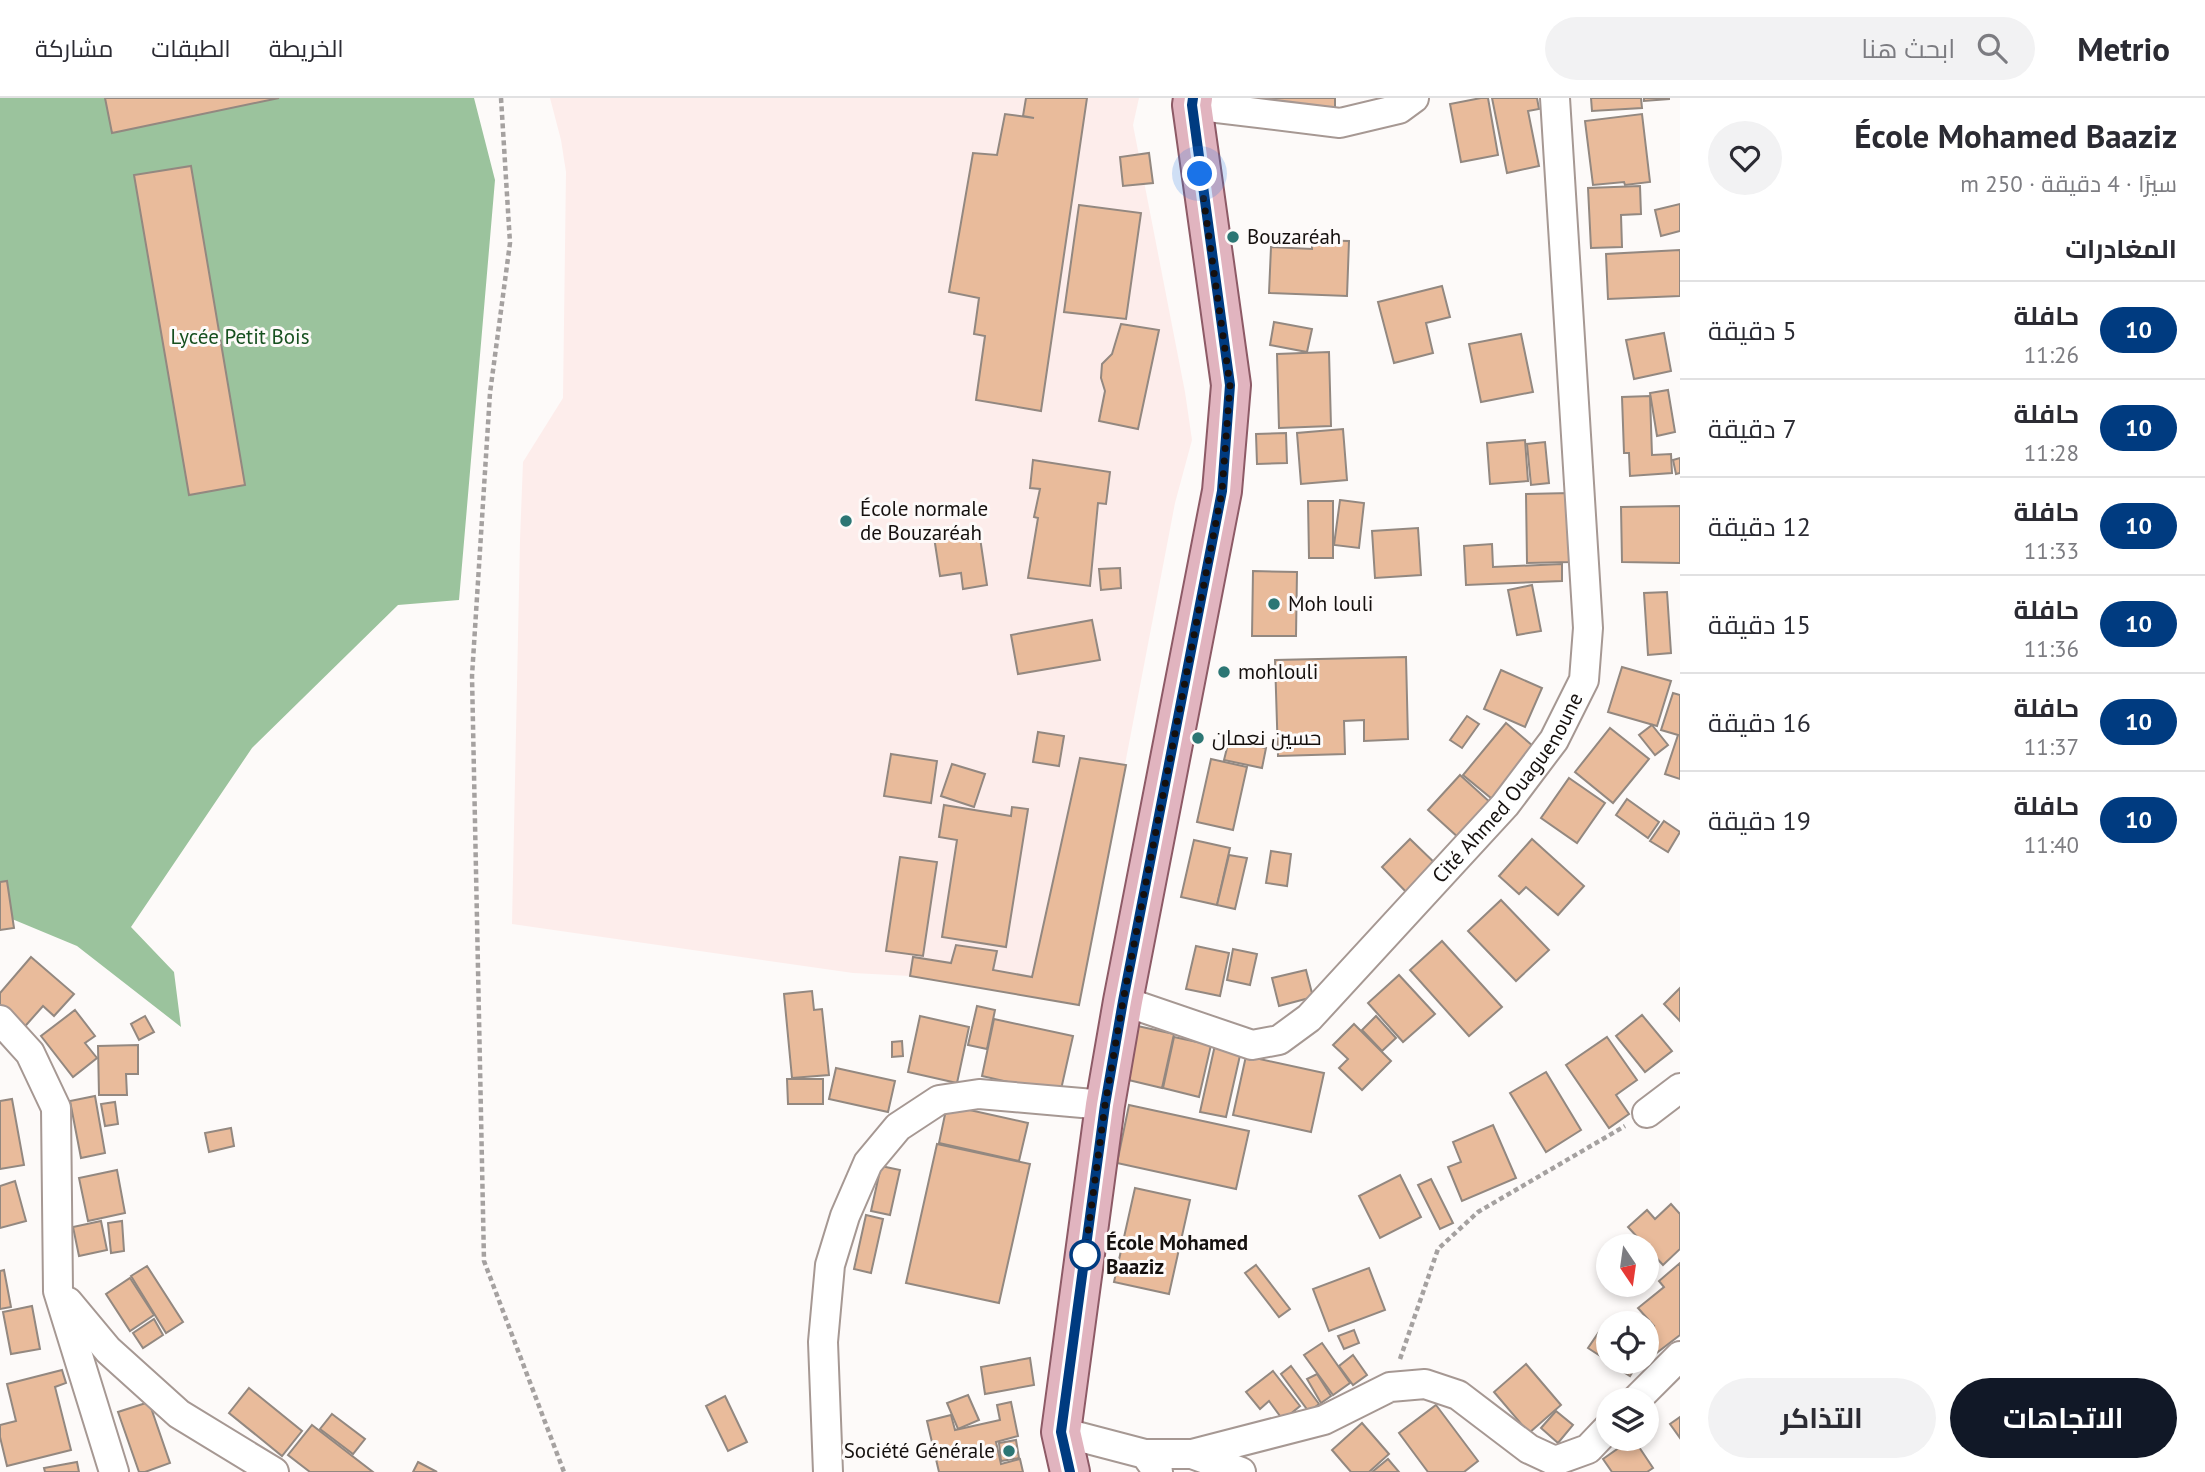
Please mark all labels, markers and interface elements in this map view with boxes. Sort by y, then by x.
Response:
search box [1545,17,2035,80]
text: Metrio [2077,27,2170,70]
icon: search [1973,29,2011,67]
text: ابحث هنا [1861,32,1955,65]
text: مشاركة [35,33,113,64]
text: الطبقات [151,33,231,64]
text: الخريطة [269,33,344,64]
text: École Mohamed Baaziz [1854,114,2177,157]
button: heart [1708,121,1782,195]
your location [1182,156,1217,191]
text: سيرًا · 4 دقيقة · 250 m [1960,169,2177,198]
place label: Bouzaréah [1247,223,1341,250]
marker: Bouzaréah [1225,229,1241,245]
text: المغادرات [2065,232,2177,265]
text: حافلة [2014,299,2079,332]
text: 5 دقيقة [1708,314,1797,347]
text: 10 [2125,314,2152,345]
park label: Lycée Petit Bois [170,323,310,350]
text: 11:26 [2024,340,2079,369]
text: حافلة [2014,397,2079,430]
text: 7 دقيقة [1708,412,1797,445]
text: 10 [2125,412,2152,443]
text: 11:28 [2024,438,2079,467]
place label: École normale de Bouzaréah [860,495,988,546]
text: حافلة [2014,495,2079,528]
text: 12 دقيقة [1708,510,1811,543]
text: 10 [2125,510,2152,541]
marker: École normale de Bouzaréah [838,513,854,529]
text: 11:33 [2024,536,2079,565]
place label: Moh louli [1288,590,1373,617]
text: حافلة [2014,593,2079,626]
marker: Moh louli [1266,596,1282,612]
text: 15 دقيقة [1708,608,1811,641]
text: 10 [2125,608,2152,639]
text: 11:36 [2024,634,2079,663]
place label: mohlouli [1238,658,1318,685]
marker: mohlouli [1216,664,1232,680]
street label: Cité Ahmed Ouaguenoune [1426,688,1589,889]
text: حافلة [2014,691,2079,724]
text: 16 دقيقة [1708,706,1811,739]
text: 10 [2125,706,2152,737]
place label: حسين نعمان [1212,724,1322,751]
marker: حسين نعمان [1190,730,1206,746]
text: 11:37 [2024,732,2079,761]
text: حافلة [2014,789,2079,822]
text: 19 دقيقة [1708,804,1811,837]
text: 10 [2125,804,2152,835]
text: 11:40 [2024,830,2079,859]
place label: École Mohamed Baaziz [1106,1229,1248,1280]
north arrow [1596,1234,1659,1297]
map controls [1596,1234,1659,1451]
marker: École Mohamed Baaziz [1070,1240,1100,1270]
button: locate [1596,1311,1659,1374]
button: التذاكر [1708,1378,1936,1458]
button: الاتجاهات [1950,1378,2177,1458]
button: layers [1596,1388,1659,1451]
place label: Société Générale [844,1437,995,1464]
marker: Société Générale [1001,1443,1017,1459]

